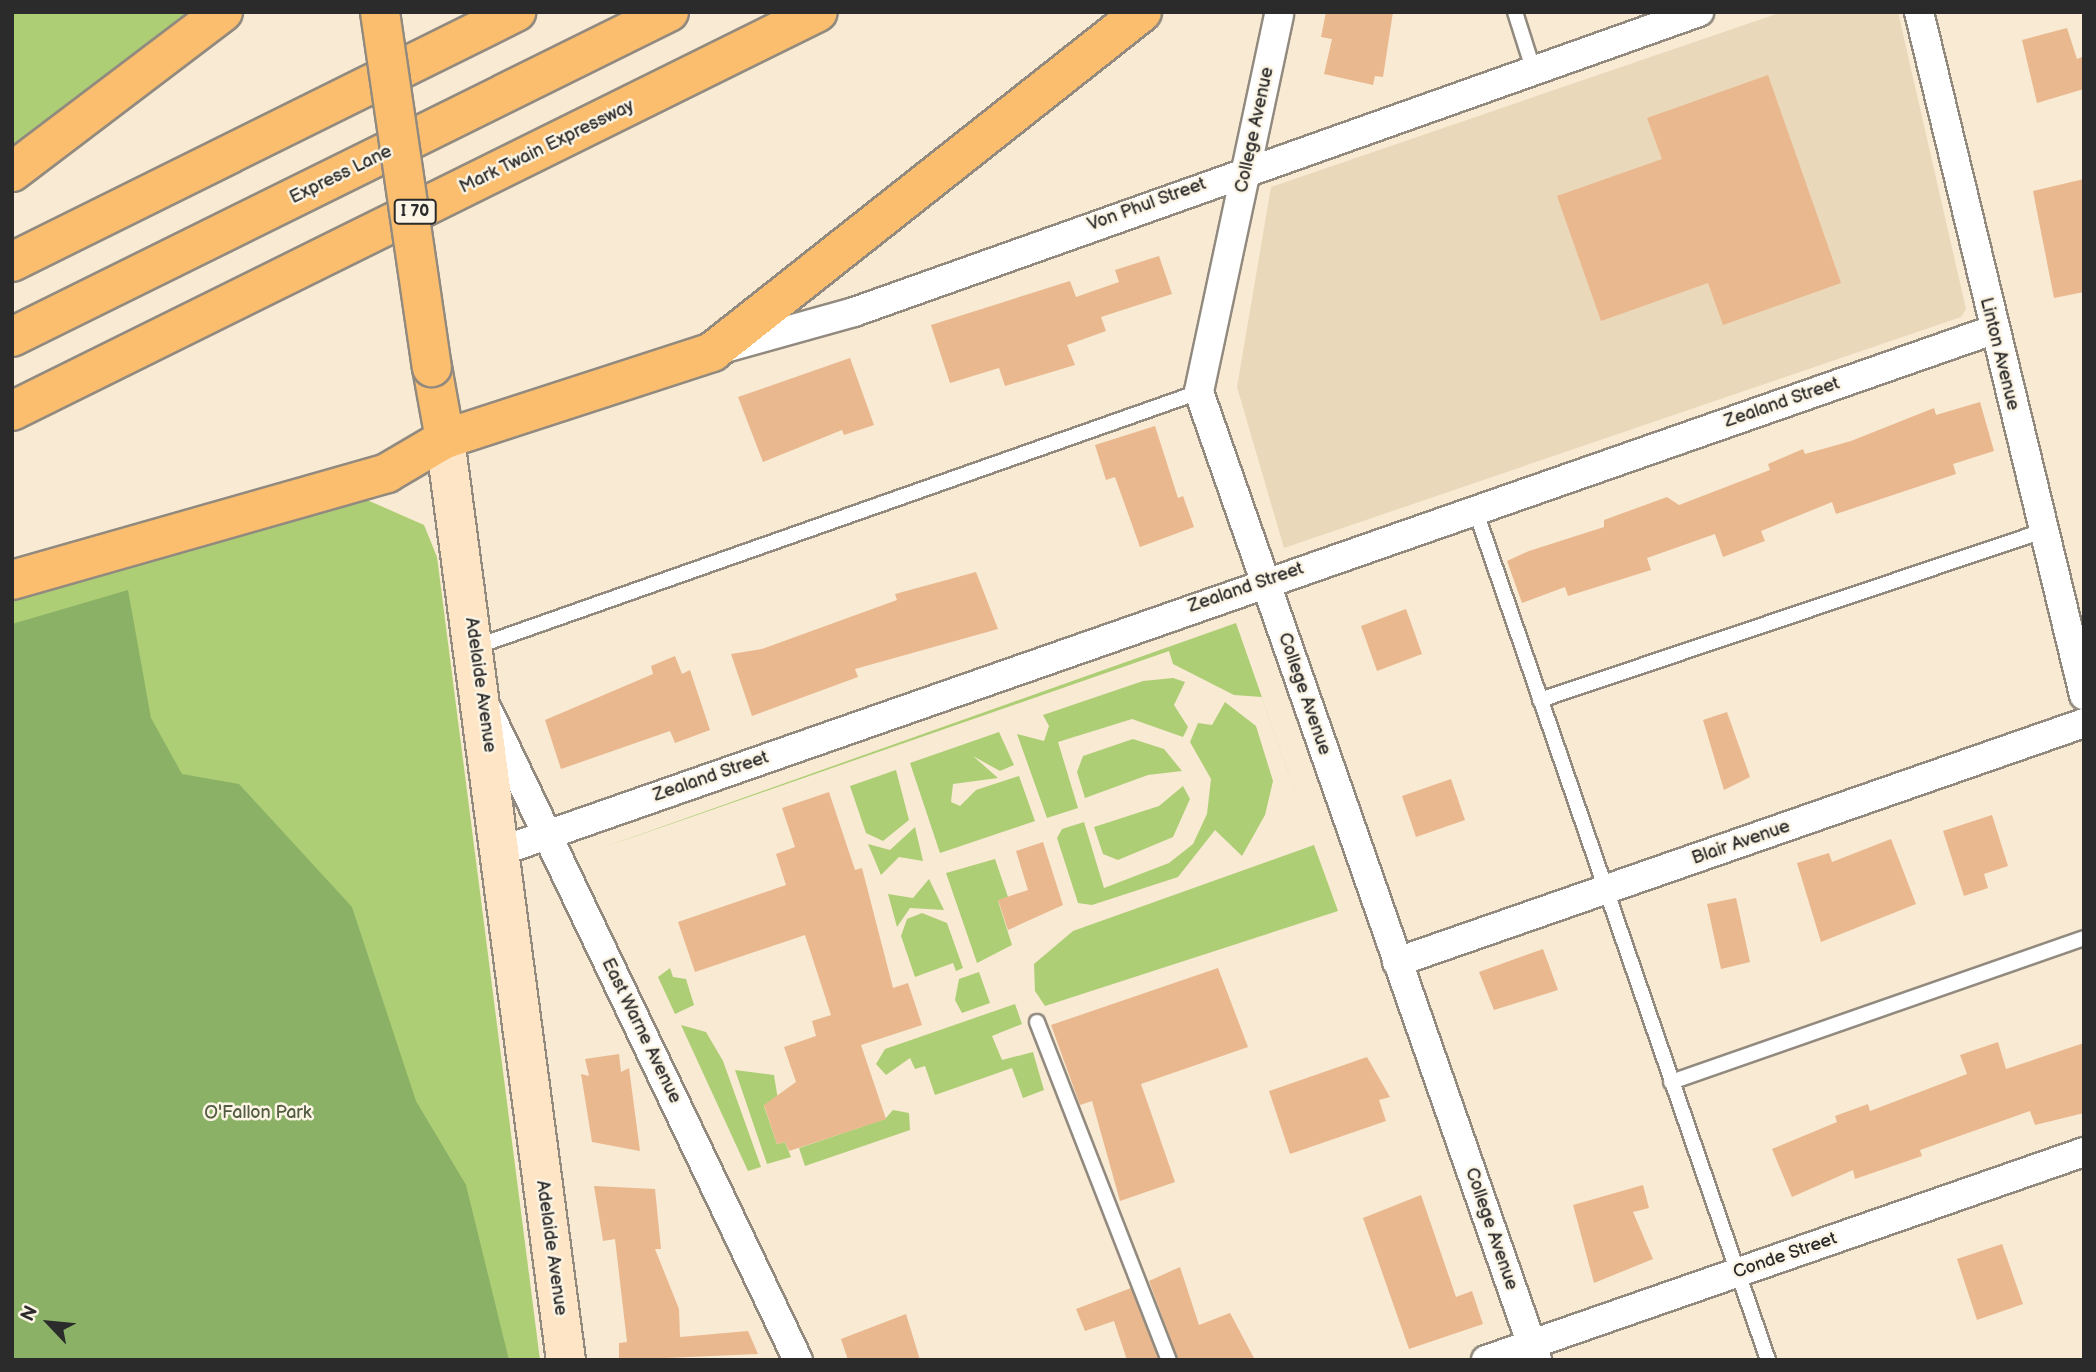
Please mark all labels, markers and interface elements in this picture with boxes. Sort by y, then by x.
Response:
street label: College Avenue [1231,65,1279,195]
street label: Mark Twain Expressway [456,95,638,199]
street label: Express Lane [286,141,396,209]
street label: Von Phul Street [1085,174,1209,236]
road number: I 70 [392,200,438,224]
street label: Linton Avenue [1975,295,2023,413]
street label: Zealand Street [1721,373,1843,433]
street label: Zealand Street [1185,558,1307,618]
street label: Adelaide Avenue [460,616,500,754]
street label: College Avenue [1273,630,1335,758]
street label: Zealand Street [650,747,772,807]
street label: Blair Avenue [1689,816,1793,870]
street label: East Warne Avenue [596,955,686,1107]
park label: O'Fallon Park [204,1102,312,1124]
street label: College Avenue [1460,1165,1522,1293]
street label: Adelaide Avenue [531,1179,571,1317]
street label: Conde Street [1730,1228,1840,1284]
north arrow [14,1288,84,1358]
text: N [16,1302,43,1325]

